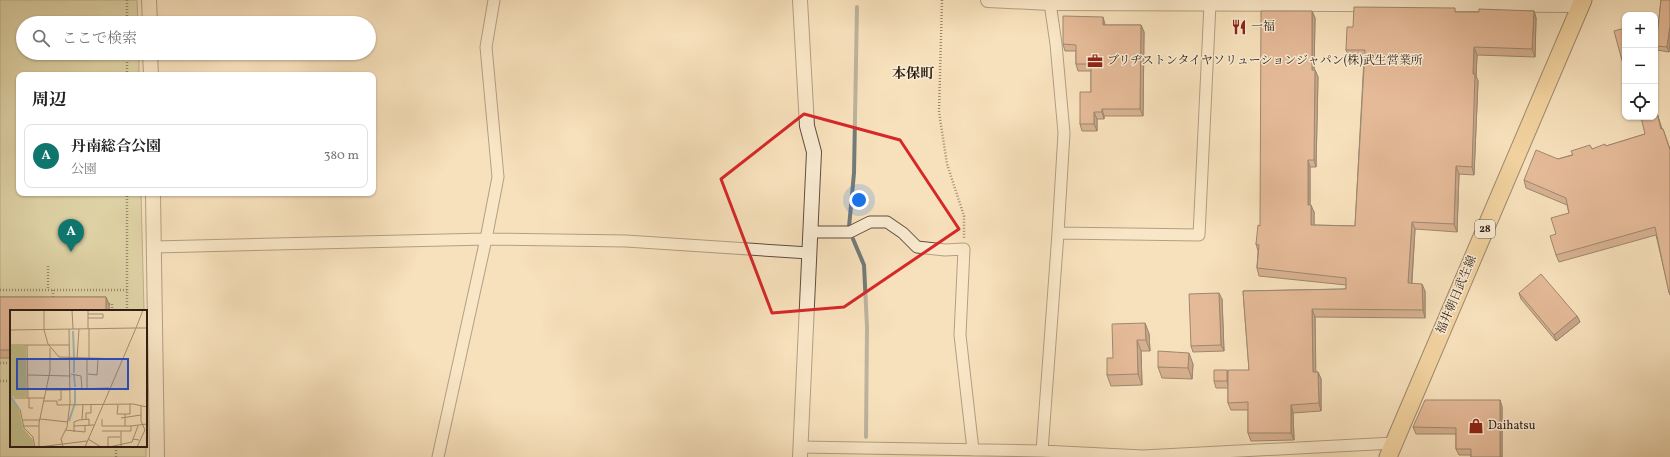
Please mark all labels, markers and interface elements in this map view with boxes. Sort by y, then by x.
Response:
map controls [1622,12,1658,120]
button: + [1622,12,1658,48]
search box [16,16,376,60]
restaurant icon: 一福 [1230,18,1248,36]
place label: 一福 [1251,19,1275,35]
icon: search [30,27,52,49]
text: ここで検索 [62,29,137,50]
button: − [1622,48,1658,84]
office icon: ブリヂストンタイヤソリューションジャパン(株)武生営業所 [1086,52,1104,70]
place label: ブリヂストンタイヤソリューションジャパン(株)武生営業所 [1107,53,1423,69]
district label: 本保町 [892,65,935,84]
button: locate [1622,84,1658,120]
text: 周辺 [32,89,66,112]
text: 丹南総合公園 [71,137,161,158]
text: A [41,147,51,165]
text: 380 m [324,147,359,165]
text: 公園 [71,161,97,179]
your location [849,190,869,210]
pin: A [58,219,84,252]
road number: 28 [1475,220,1495,238]
street label: 福井朝日武生線 [1433,253,1481,337]
inset map [10,310,147,447]
shop icon: Daihatsu [1467,417,1485,435]
place label: Daihatsu [1488,418,1536,434]

